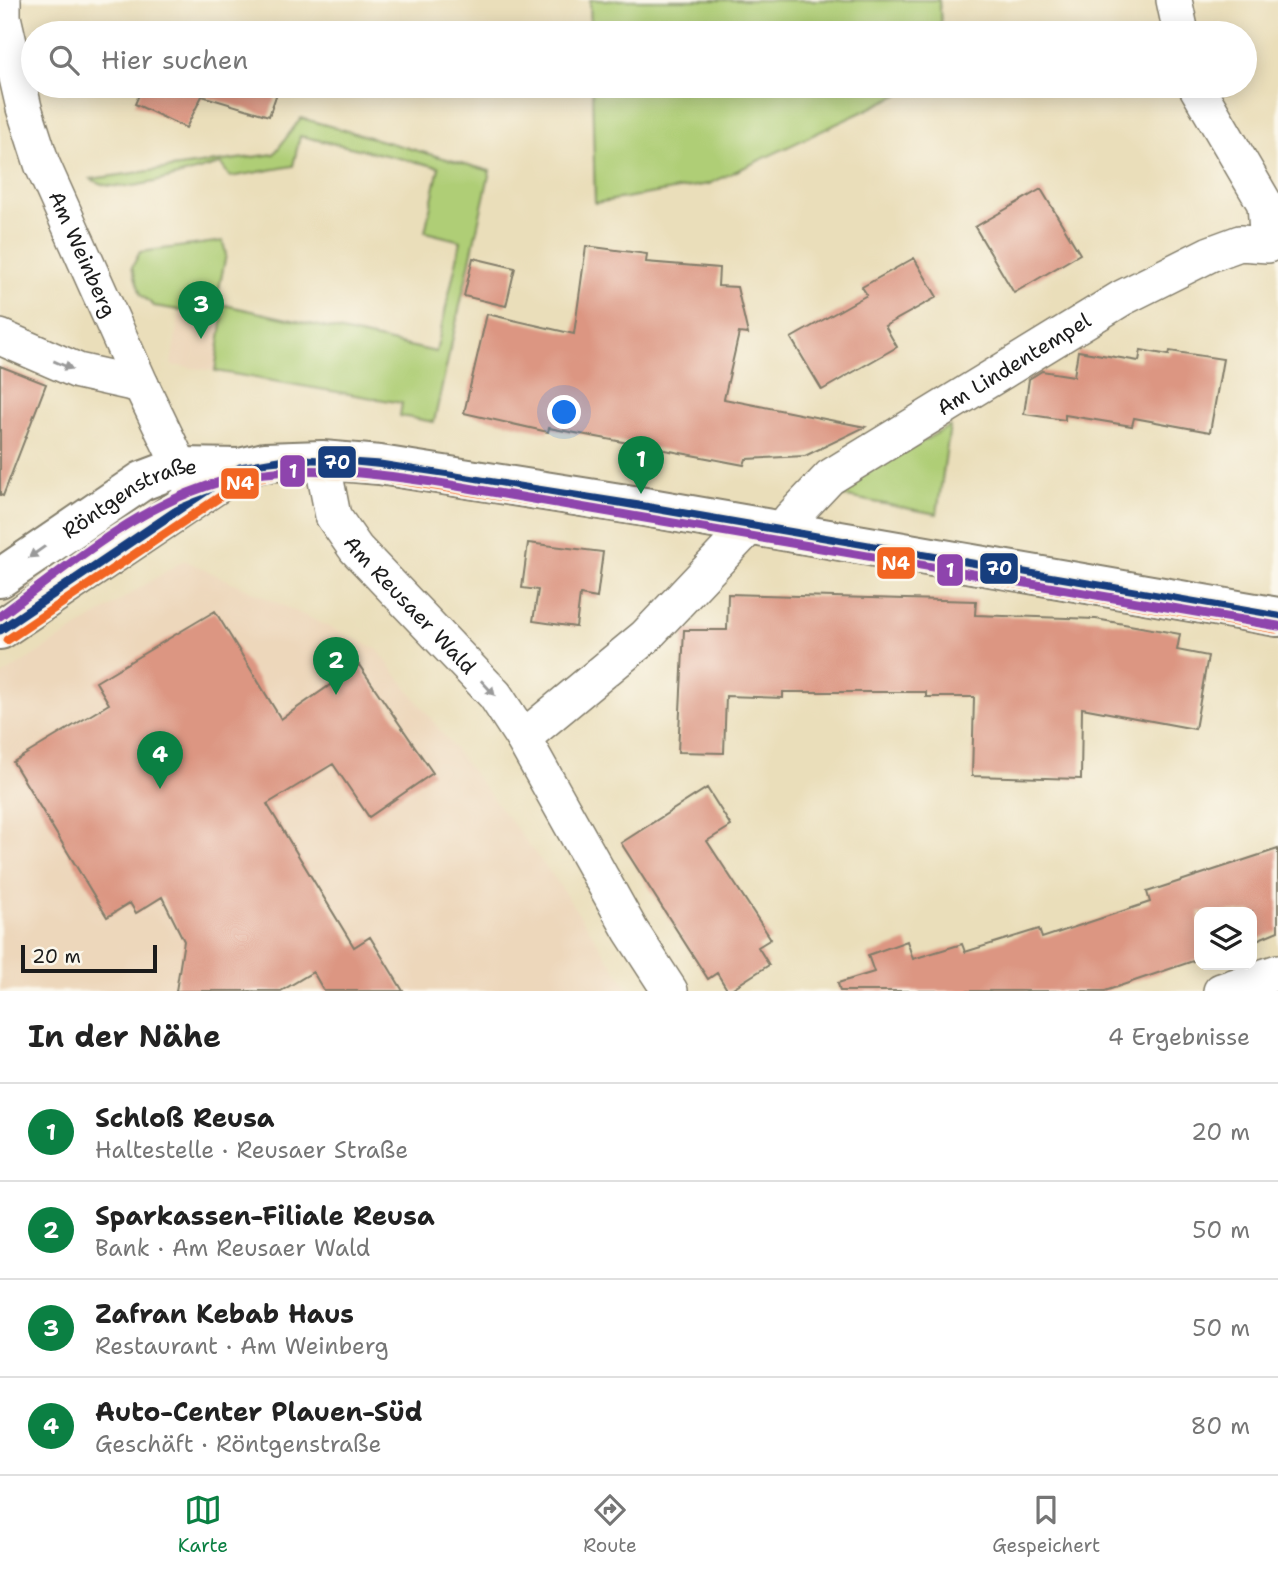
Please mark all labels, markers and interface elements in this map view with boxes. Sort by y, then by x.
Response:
search box [21,21,1257,98]
icon: search [45,41,83,79]
text: Hier suchen [101,42,248,77]
street label: Am Weinberg [42,187,123,322]
pin: 3 [178,281,224,339]
street label: Am Lindentempel [932,306,1097,422]
one-way arrow [52,359,73,370]
your location [547,395,581,429]
pin: 1 [618,436,664,494]
line badge: 70 [317,445,357,479]
text: 70 [324,450,350,475]
street label: Röntgenstraße [57,452,197,545]
line badge: 1 [279,454,306,488]
text: 1 [289,459,297,484]
line badge: N4 [220,467,260,500]
text: N4 [226,471,255,496]
street label: Am Reusaer Wald [337,530,482,681]
one-way arrow [28,545,46,559]
line badge: N4 [876,546,916,580]
text: N4 [882,551,911,576]
line badge: 70 [979,552,1019,585]
line badge: 1 [936,553,964,587]
text: 70 [986,556,1012,581]
text: 1 [946,558,954,583]
pin: 2 [313,637,359,695]
one-way arrow [479,679,495,696]
pin: 4 [137,731,183,789]
map controls [1194,907,1257,970]
button: layers [1194,907,1257,970]
scale bar [21,942,158,974]
text: 20 m [32,944,81,969]
text: In der Nähe [28,1016,221,1057]
text: 4 Ergebnisse [1108,1022,1250,1052]
text: Schloß Reusa [95,1100,275,1135]
text: 1 [46,1117,56,1147]
text: 20 m [1191,1117,1250,1147]
text: Haltestelle · Reusaer Straße [95,1135,408,1165]
text: Sparkassen-Filiale Reusa [95,1198,435,1233]
text: 2 [43,1215,59,1245]
text: 50 m [1192,1215,1250,1245]
text: Bank · Am Reusaer Wald [95,1233,370,1263]
text: Zafran Kebab Haus [95,1296,354,1331]
text: 3 [43,1313,59,1343]
text: 50 m [1192,1313,1250,1343]
text: Restaurant · Am Weinberg [95,1331,389,1361]
text: Auto-Center Plauen-Süd [95,1394,423,1429]
text: 4 [43,1411,59,1441]
text: 80 m [1191,1411,1250,1441]
text: Geschäft · Röntgenstraße [95,1429,381,1459]
tab: Karte [178,1491,228,1558]
tab: Route [583,1491,637,1558]
tab: Gespeichert [992,1491,1100,1558]

